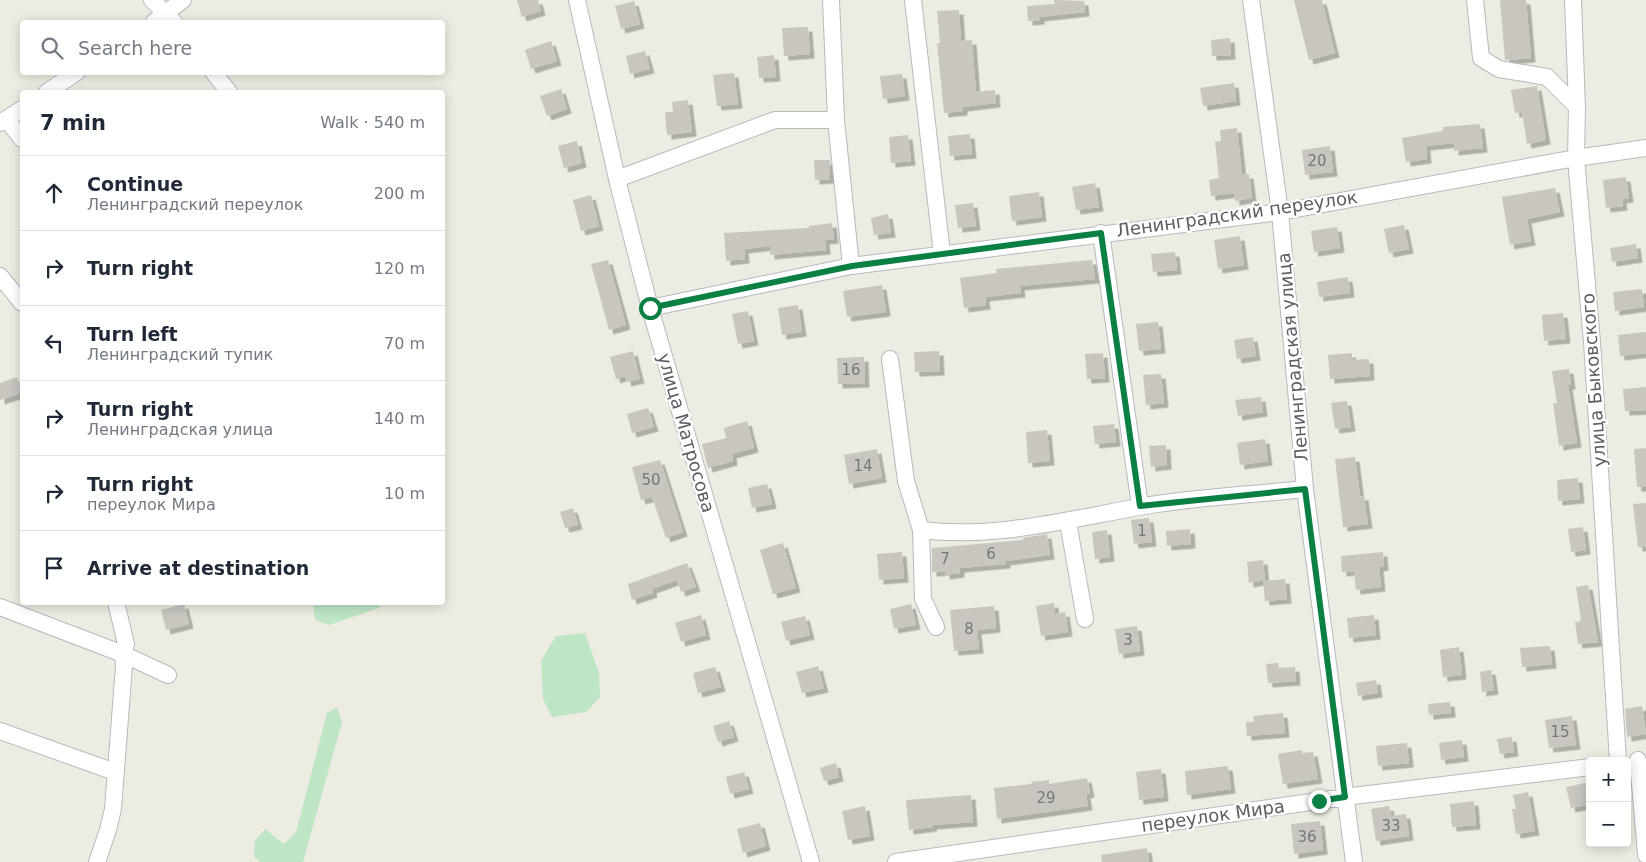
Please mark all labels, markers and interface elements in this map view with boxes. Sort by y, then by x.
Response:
search box [20,20,445,75]
icon: search [38,34,66,62]
text: Search here [78,37,192,59]
text: 7 min [40,111,106,135]
text: Walk · 540 m [320,113,425,132]
house number: 20 [1307,152,1327,170]
text: Continue [87,173,183,195]
icon: ahead [40,179,68,207]
text: 200 m [374,184,425,203]
street label: Ленинградский переулок [1115,186,1359,241]
text: Ленинградский переулок [87,195,303,214]
street label: Ленинградская улица [1273,252,1312,462]
icon: right [40,254,68,282]
text: Turn right [87,257,193,279]
text: 120 m [374,259,425,278]
street label: улица Быковского [1577,292,1610,468]
route start [639,297,662,320]
text: Turn left [87,323,178,345]
icon: left [40,329,68,357]
text: 70 m [384,334,425,353]
text: Ленинградский тупик [87,345,273,364]
street label: улица Матросова [654,351,719,515]
house number: 16 [841,361,861,379]
text: Turn right [87,398,193,420]
icon: right [40,404,68,432]
text: 140 m [374,409,425,428]
text: Ленинградская улица [87,420,273,439]
house number: 14 [853,457,873,475]
house number: 50 [641,471,661,489]
text: Turn right [87,473,193,495]
icon: right [40,479,68,507]
text: 10 m [384,484,425,503]
text: переулок Мира [87,495,216,514]
house number: 1 [1137,522,1147,540]
house number: 6 [986,545,996,563]
house number: 7 [940,550,950,568]
icon: arrive [40,554,68,582]
text: Arrive at destination [87,557,309,579]
house number: 8 [964,620,974,638]
house number: 3 [1123,631,1133,649]
house number: 15 [1550,723,1570,741]
map controls [1586,757,1631,847]
button: + [1586,757,1631,802]
house number: 29 [1036,789,1056,807]
route end [1308,790,1331,813]
street label: переулок Мира [1140,795,1286,836]
button: − [1586,802,1631,847]
house number: 33 [1381,817,1401,835]
house number: 36 [1297,828,1317,846]

